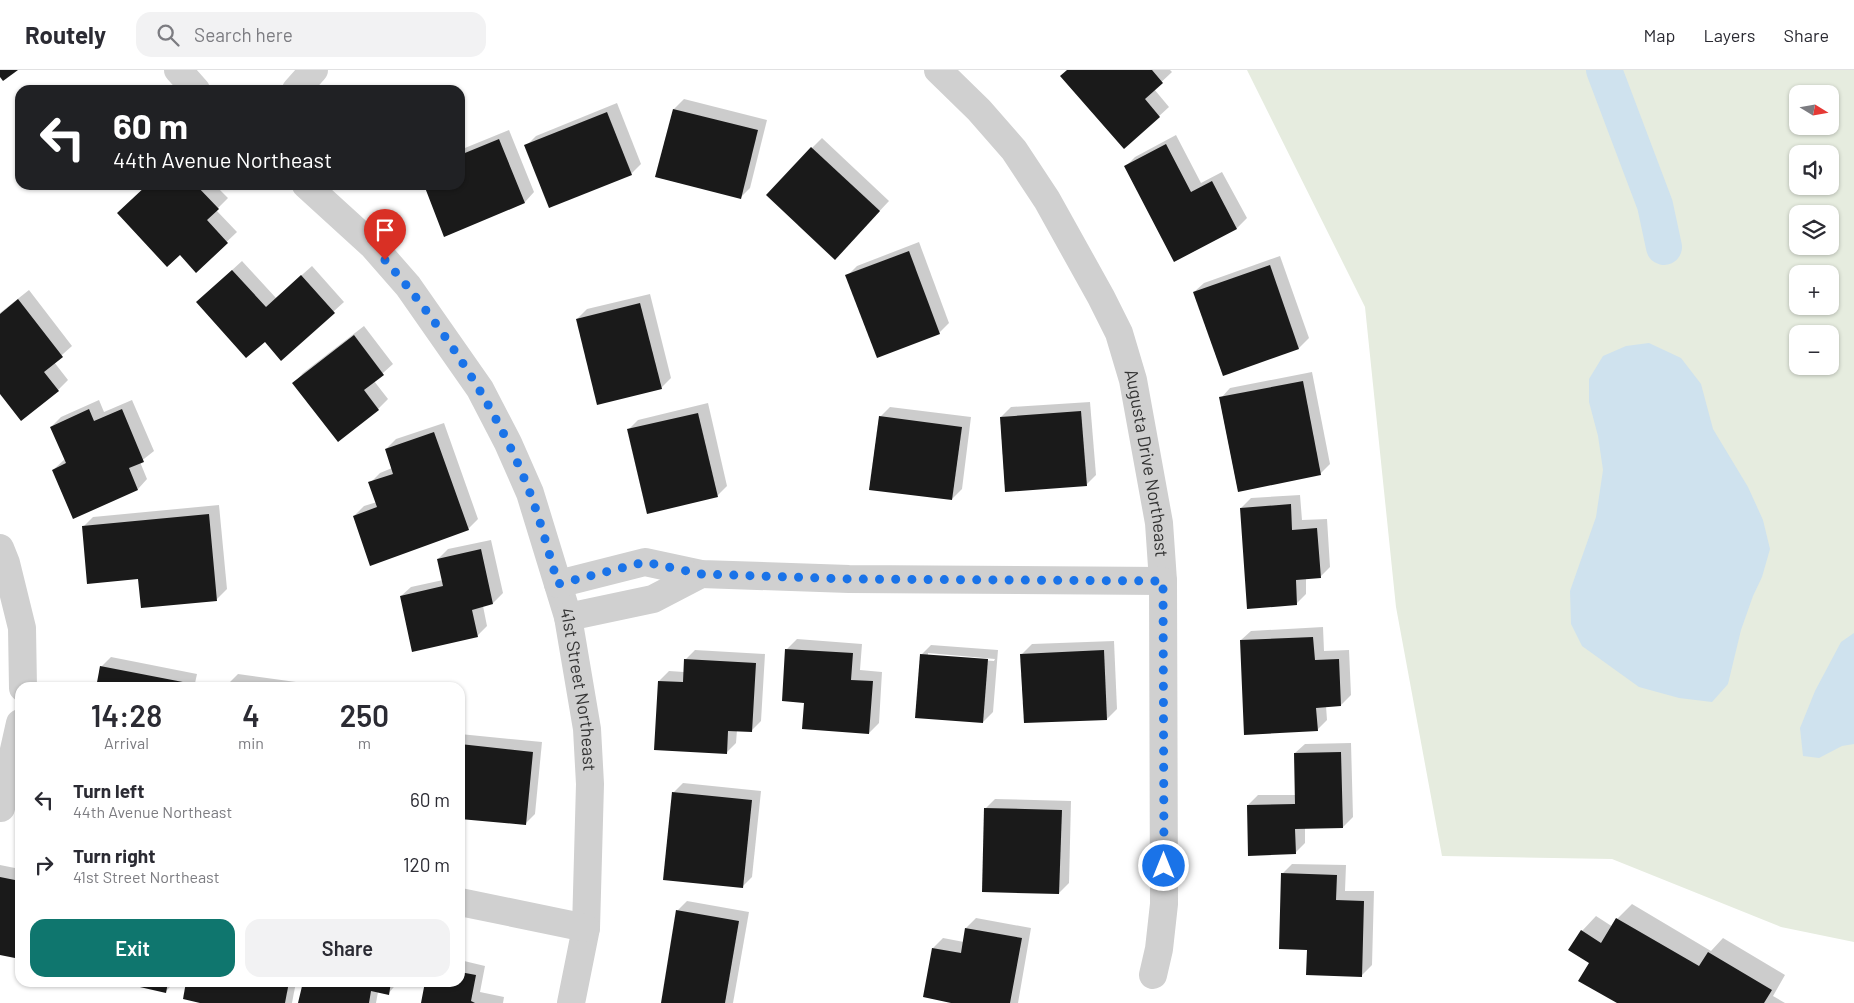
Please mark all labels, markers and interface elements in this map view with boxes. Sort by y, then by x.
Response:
search box [136,12,486,57]
text: Routely [25,20,106,49]
icon: search [154,21,182,49]
text: Search here [194,23,293,46]
text: Map [1643,24,1675,46]
text: Layers [1703,24,1756,46]
text: Share [1784,24,1829,46]
north arrow [1789,85,1839,135]
map controls [1789,85,1839,375]
text: 60 m [113,104,188,146]
icon: left [30,105,95,170]
button: sound [1789,145,1839,195]
text: 44th Avenue Northeast [113,146,332,172]
button: layers [1789,205,1839,255]
pin [364,209,406,260]
icon: arrive [371,216,399,244]
button: + [1789,265,1839,315]
button: − [1789,325,1839,375]
street label: Augusta Drive Northeast [1120,366,1173,558]
street label: 41st Street Northeast [556,605,601,772]
text: 14:28 [91,697,162,733]
text: 4 [242,697,260,733]
text: 250 [340,697,389,733]
text: Arrival [104,733,149,752]
text: min [238,733,264,752]
text: m [358,733,371,752]
text: Turn left [73,779,144,802]
icon: left [30,786,58,814]
text: 60 m [410,788,450,811]
text: 44th Avenue Northeast [73,802,232,821]
position arrow [1137,839,1189,891]
text: Turn right [73,844,155,867]
icon: right [30,851,58,879]
text: 120 m [403,853,450,876]
text: 41st Street Northeast [73,867,220,886]
button: Exit [30,919,235,977]
button: Share [245,919,450,977]

